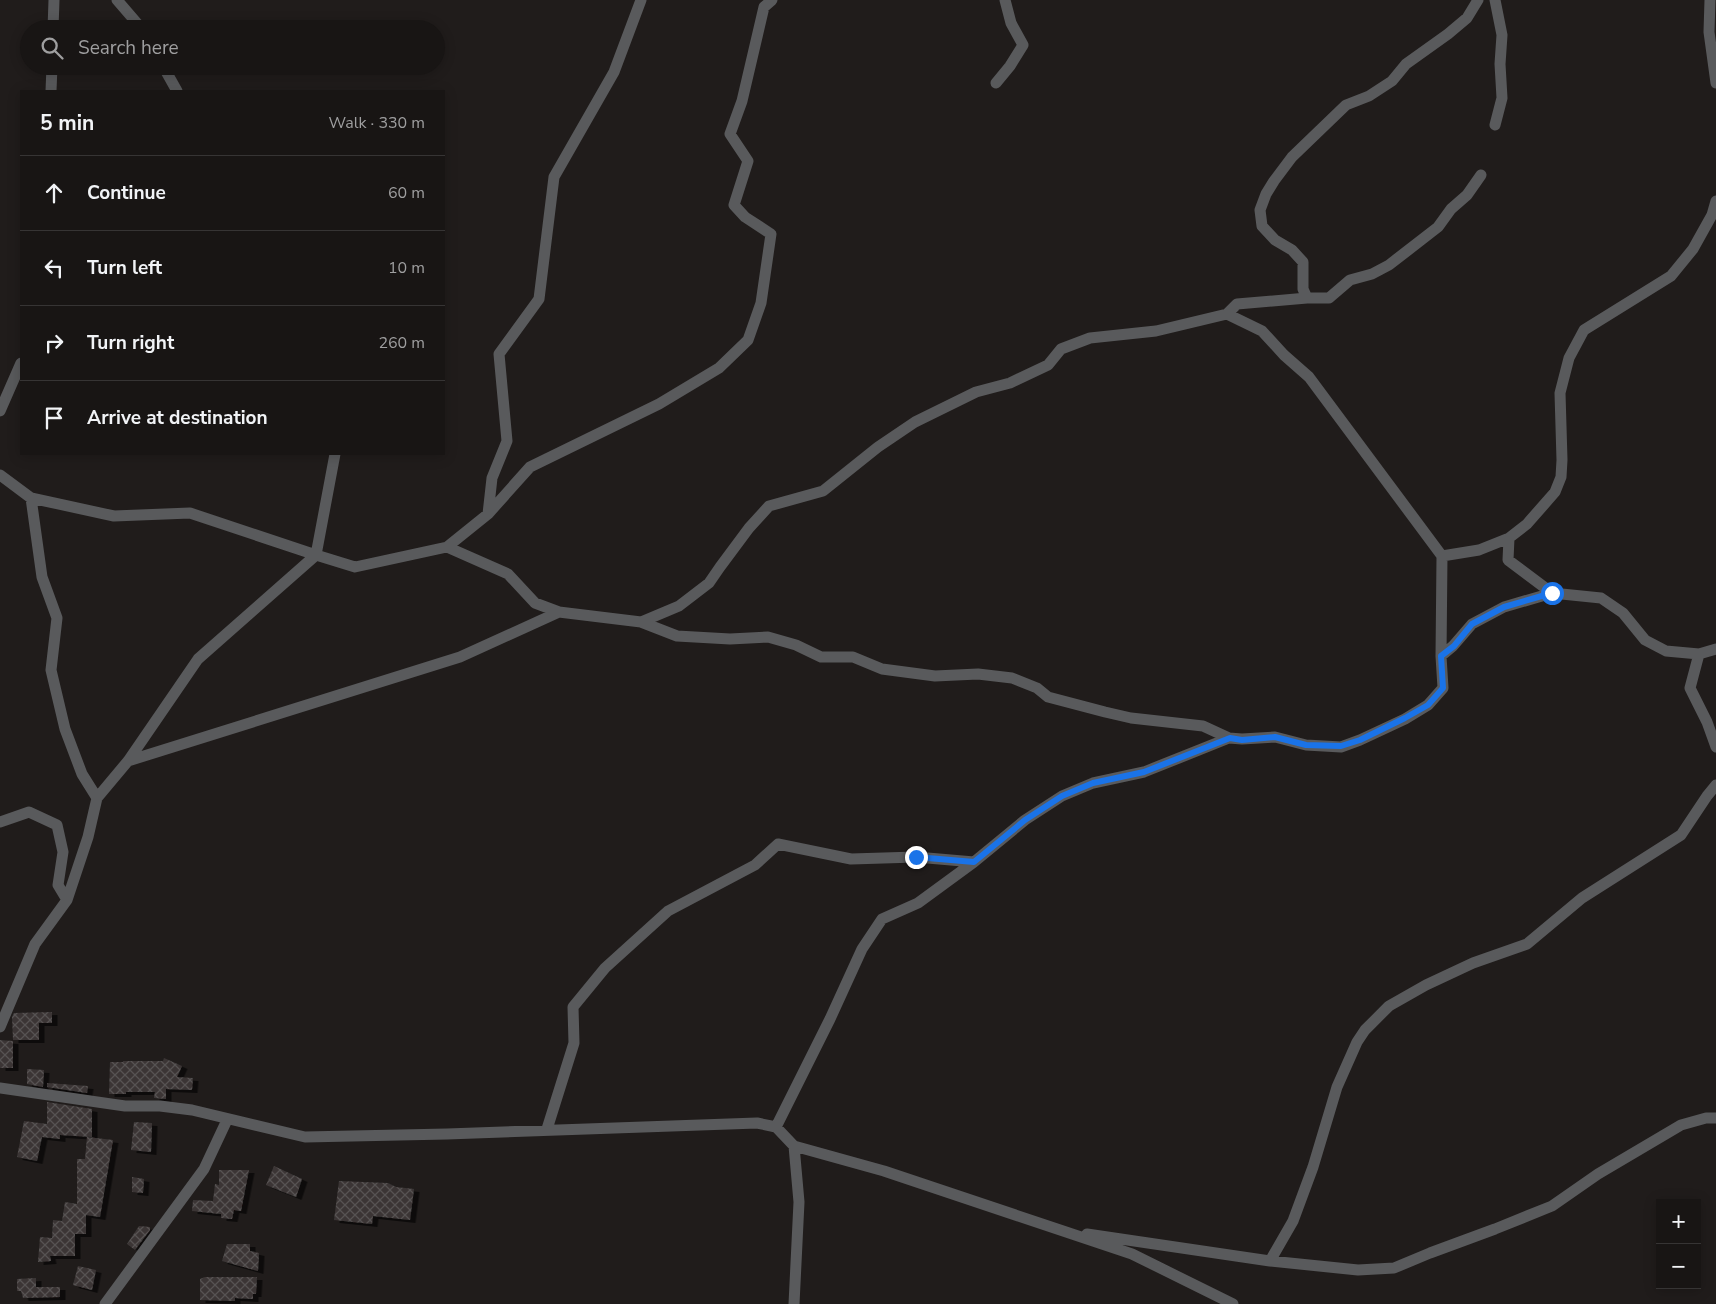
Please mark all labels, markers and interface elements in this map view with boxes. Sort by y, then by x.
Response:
search box [20,20,445,75]
icon: search [38,34,66,62]
text: Search here [78,35,179,61]
text: 5 min [40,109,94,137]
text: Walk · 330 m [329,112,425,134]
icon: ahead [40,179,68,207]
text: Continue [87,180,166,206]
text: 60 m [388,182,425,204]
icon: left [40,254,68,282]
text: Turn left [87,255,162,281]
text: 10 m [388,257,425,279]
icon: right [40,329,68,357]
text: Turn right [87,330,174,356]
text: 260 m [378,332,425,354]
icon: arrive [40,404,68,432]
text: Arrive at destination [87,405,268,431]
route start [1541,582,1564,605]
route end [905,846,928,869]
map controls [1656,1199,1701,1289]
button: + [1656,1199,1701,1244]
button: − [1656,1244,1701,1289]

